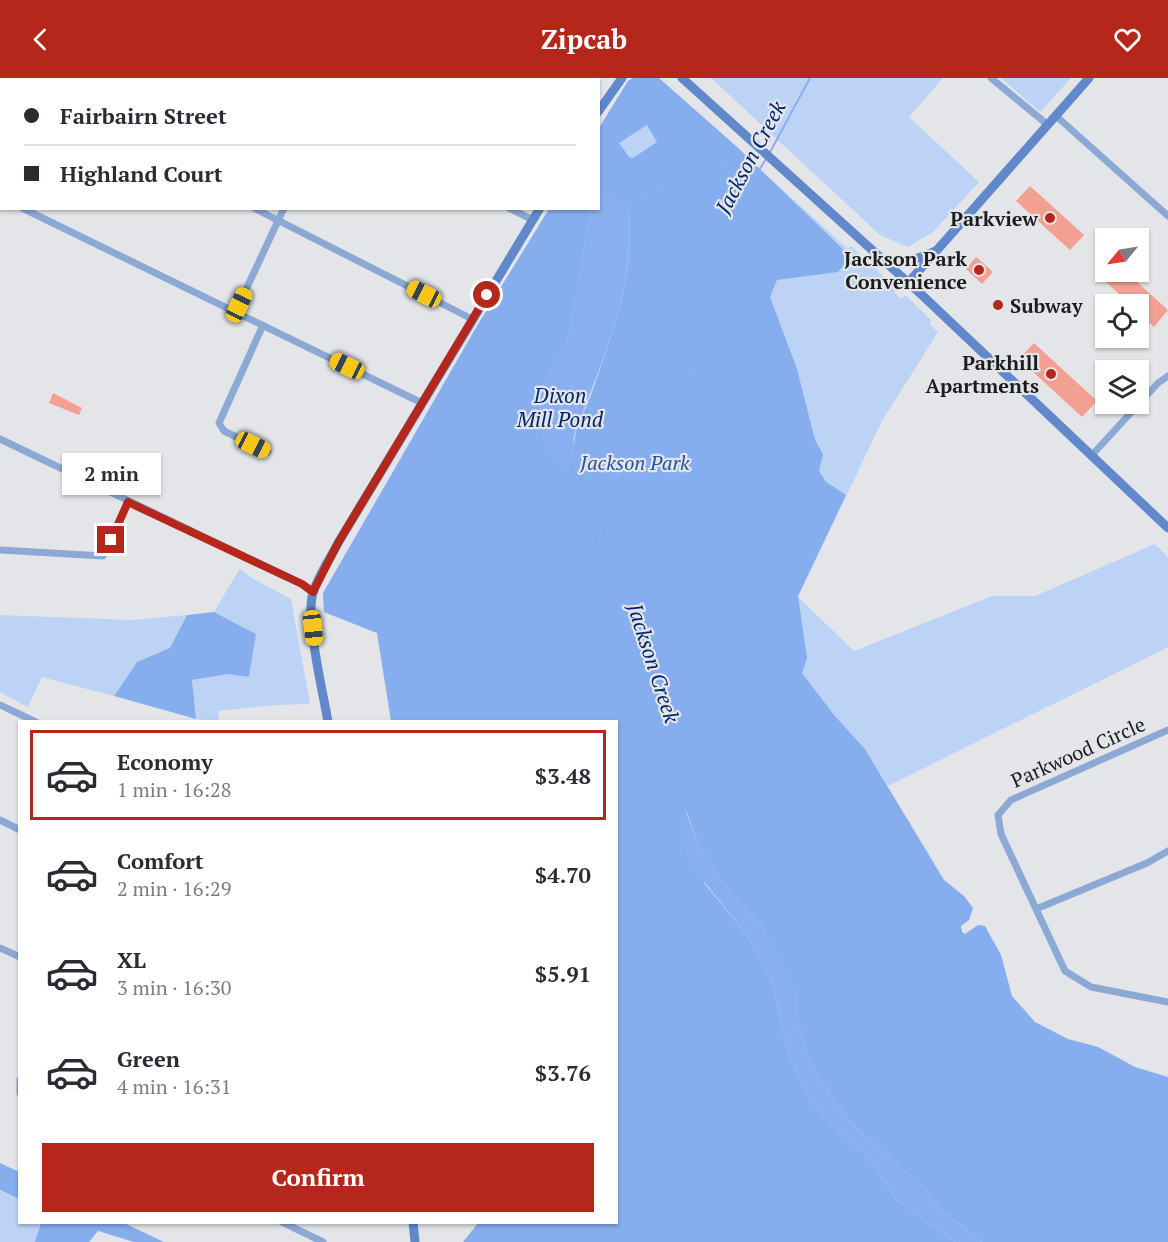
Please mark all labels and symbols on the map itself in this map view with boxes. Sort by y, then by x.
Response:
water label: Jackson Creek [708,95,792,219]
place label: Parkview [950,205,1038,232]
marker: Parkview [1043,211,1057,225]
north arrow [1095,228,1149,282]
place label: Jackson Park Convenience [844,245,967,295]
marker: Jackson Park Convenience [972,263,986,277]
car [404,278,444,310]
route start [473,281,500,308]
car [223,285,255,325]
place label: Subway [1010,292,1083,319]
marker: Subway [991,298,1005,312]
place label: Parkhill Apartments [925,349,1039,399]
car [327,350,367,382]
marker: Parkhill Apartments [1044,367,1058,381]
water label: Dixon Mill Pond [516,381,604,433]
car [233,429,273,461]
park label: Jackson Park [579,449,690,476]
callout: 2 min [62,453,160,495]
route end [97,526,124,553]
water label: Jackson Creek [621,599,687,727]
car [302,609,324,647]
street label: Parkwood Circle [1007,710,1149,794]

